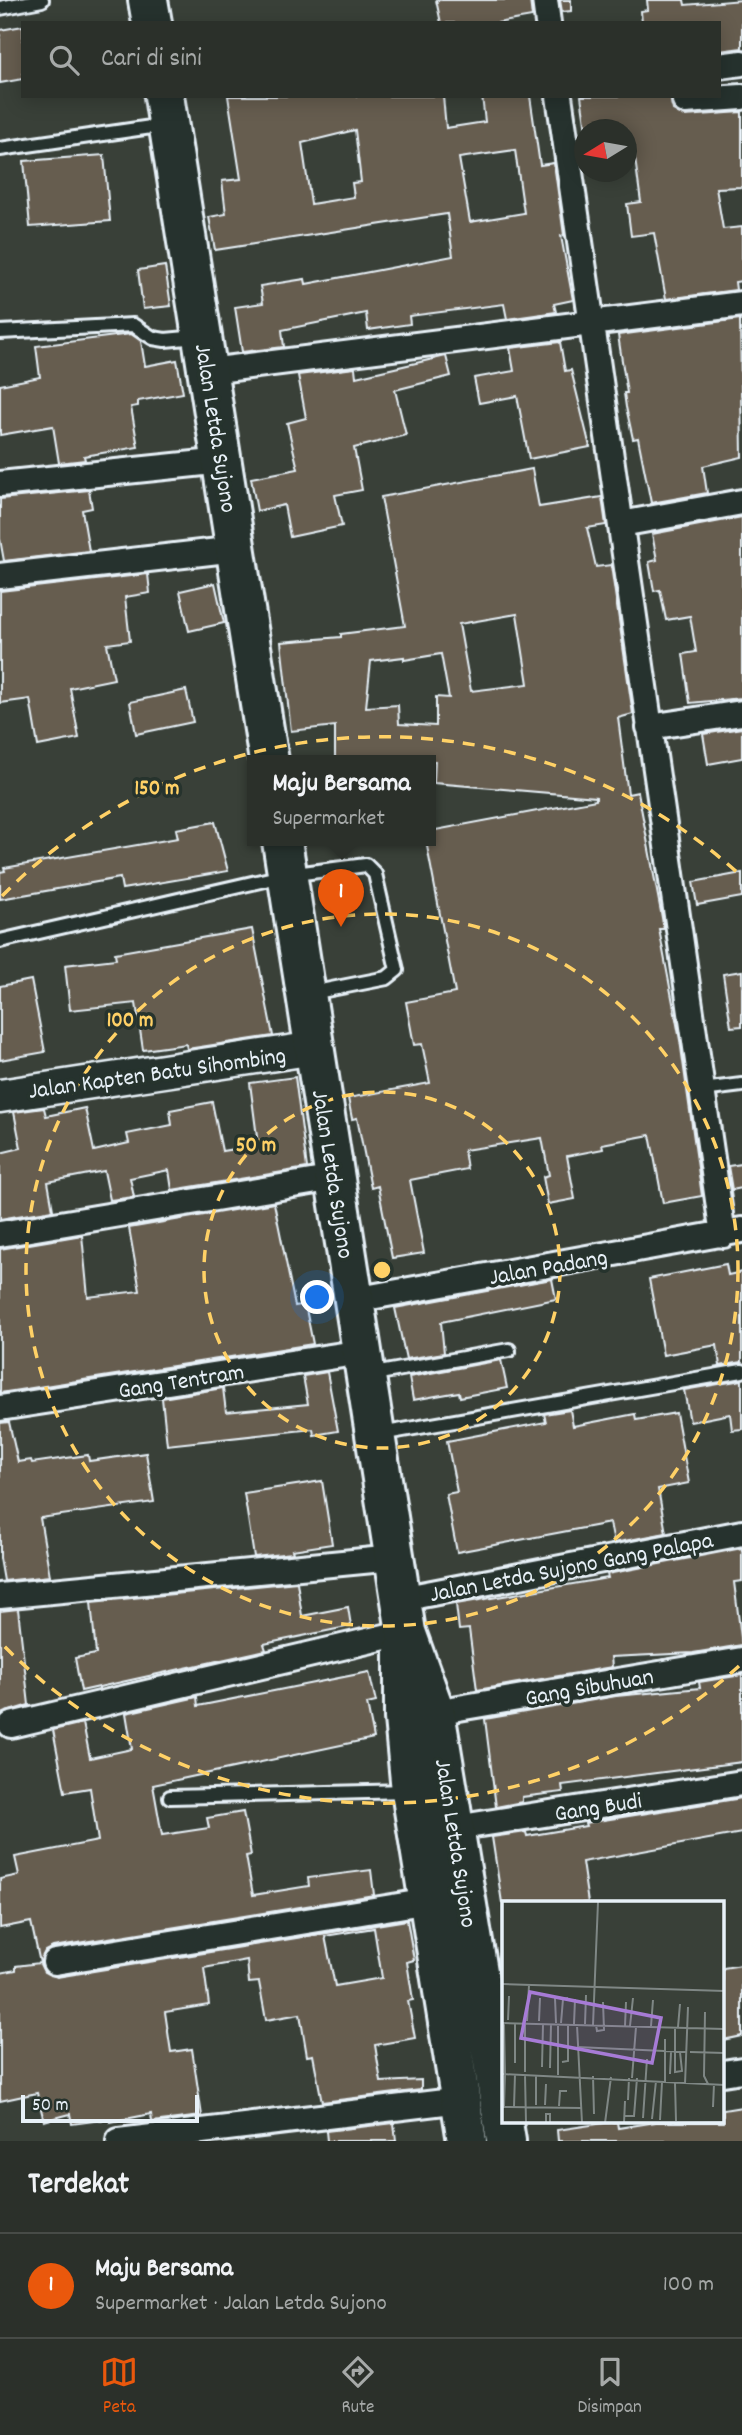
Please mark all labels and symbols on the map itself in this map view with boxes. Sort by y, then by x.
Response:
north arrow [574,119,637,182]
street label: Jalan Letda Sujono [184,342,244,515]
text: 150 m [134,775,180,805]
pin: 1 [318,869,364,927]
text: 100 m [107,1007,153,1037]
street label: Jalan Kapten Batu Sihombing [26,1040,288,1110]
street label: Jalan Letda Sujono [301,1088,361,1261]
text: 50 m [236,1132,276,1162]
street label: Jalan Padang [487,1242,610,1296]
centre of rings [370,1258,394,1282]
your location [300,1280,334,1314]
street label: Gang Tentram [116,1356,247,1410]
street label: Jalan Letda Sujono Gang Palapa [427,1525,717,1613]
street label: Gang Sibuhuan [523,1661,656,1717]
street label: Jalan Letda Sujono [424,1757,484,1930]
street label: Gang Budi [552,1785,645,1833]
inset map [502,1901,724,2124]
scale bar [21,2092,200,2124]

